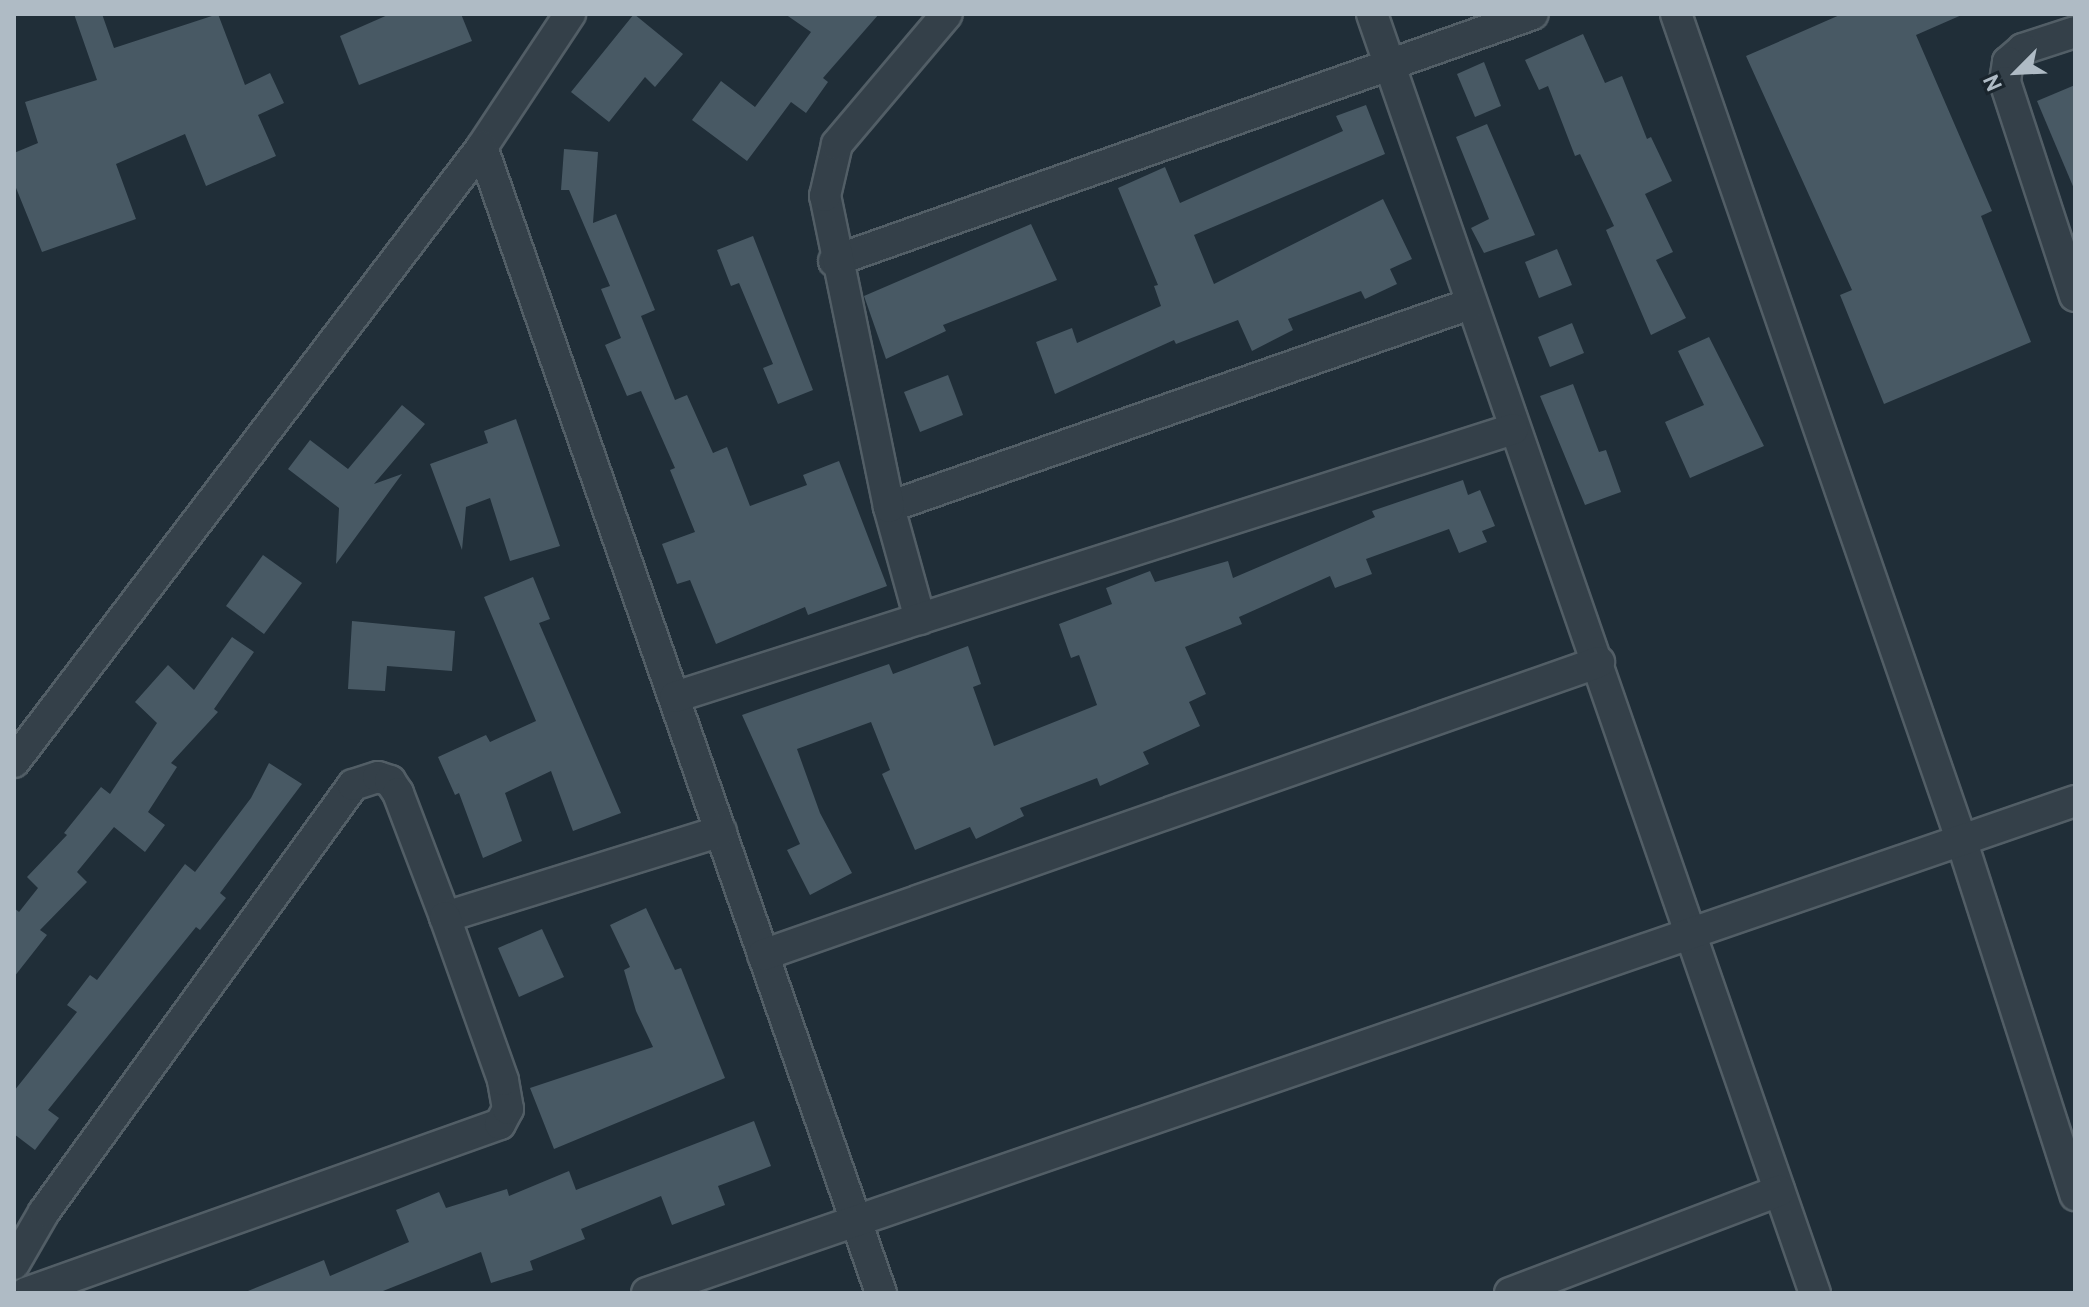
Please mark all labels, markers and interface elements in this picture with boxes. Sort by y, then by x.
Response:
north arrow [1977,32,2057,112]
text: N [1979,69,2010,95]

